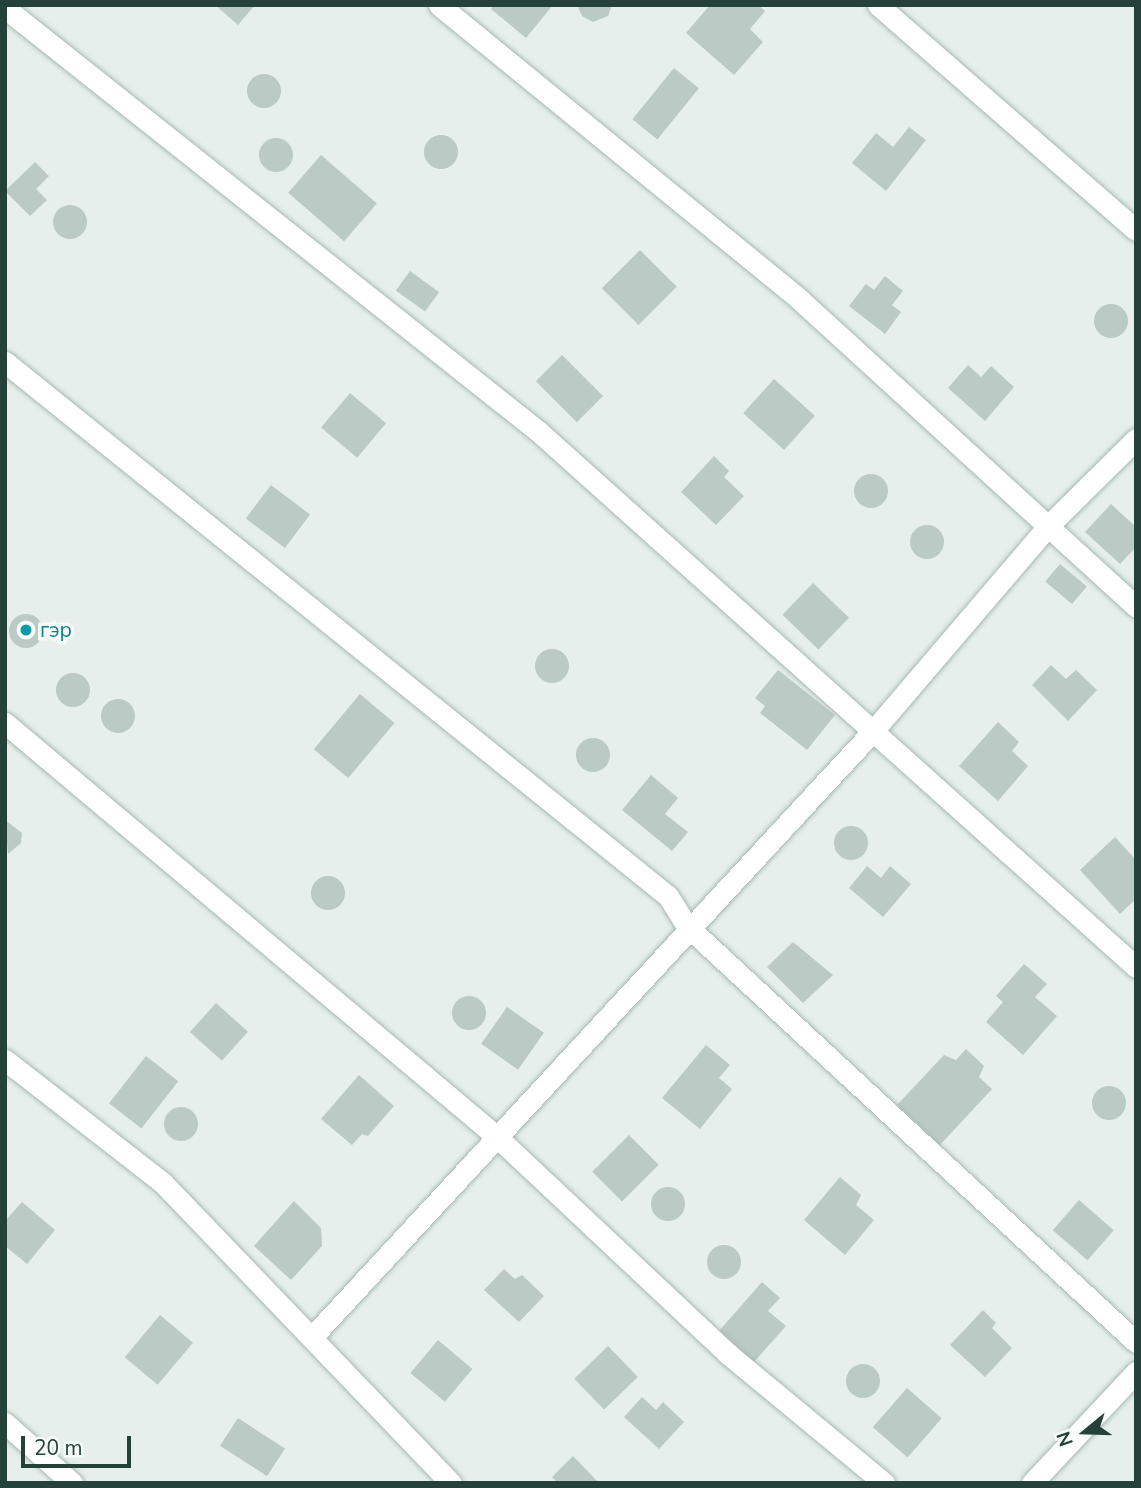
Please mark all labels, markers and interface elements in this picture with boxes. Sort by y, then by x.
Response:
place label: гэр [40,617,72,643]
marker: гэр [18,622,34,638]
north arrow [1050,1397,1120,1467]
scale bar [24,1422,135,1466]
text: N [1051,1428,1080,1450]
text: 20 m [34,1434,83,1462]

